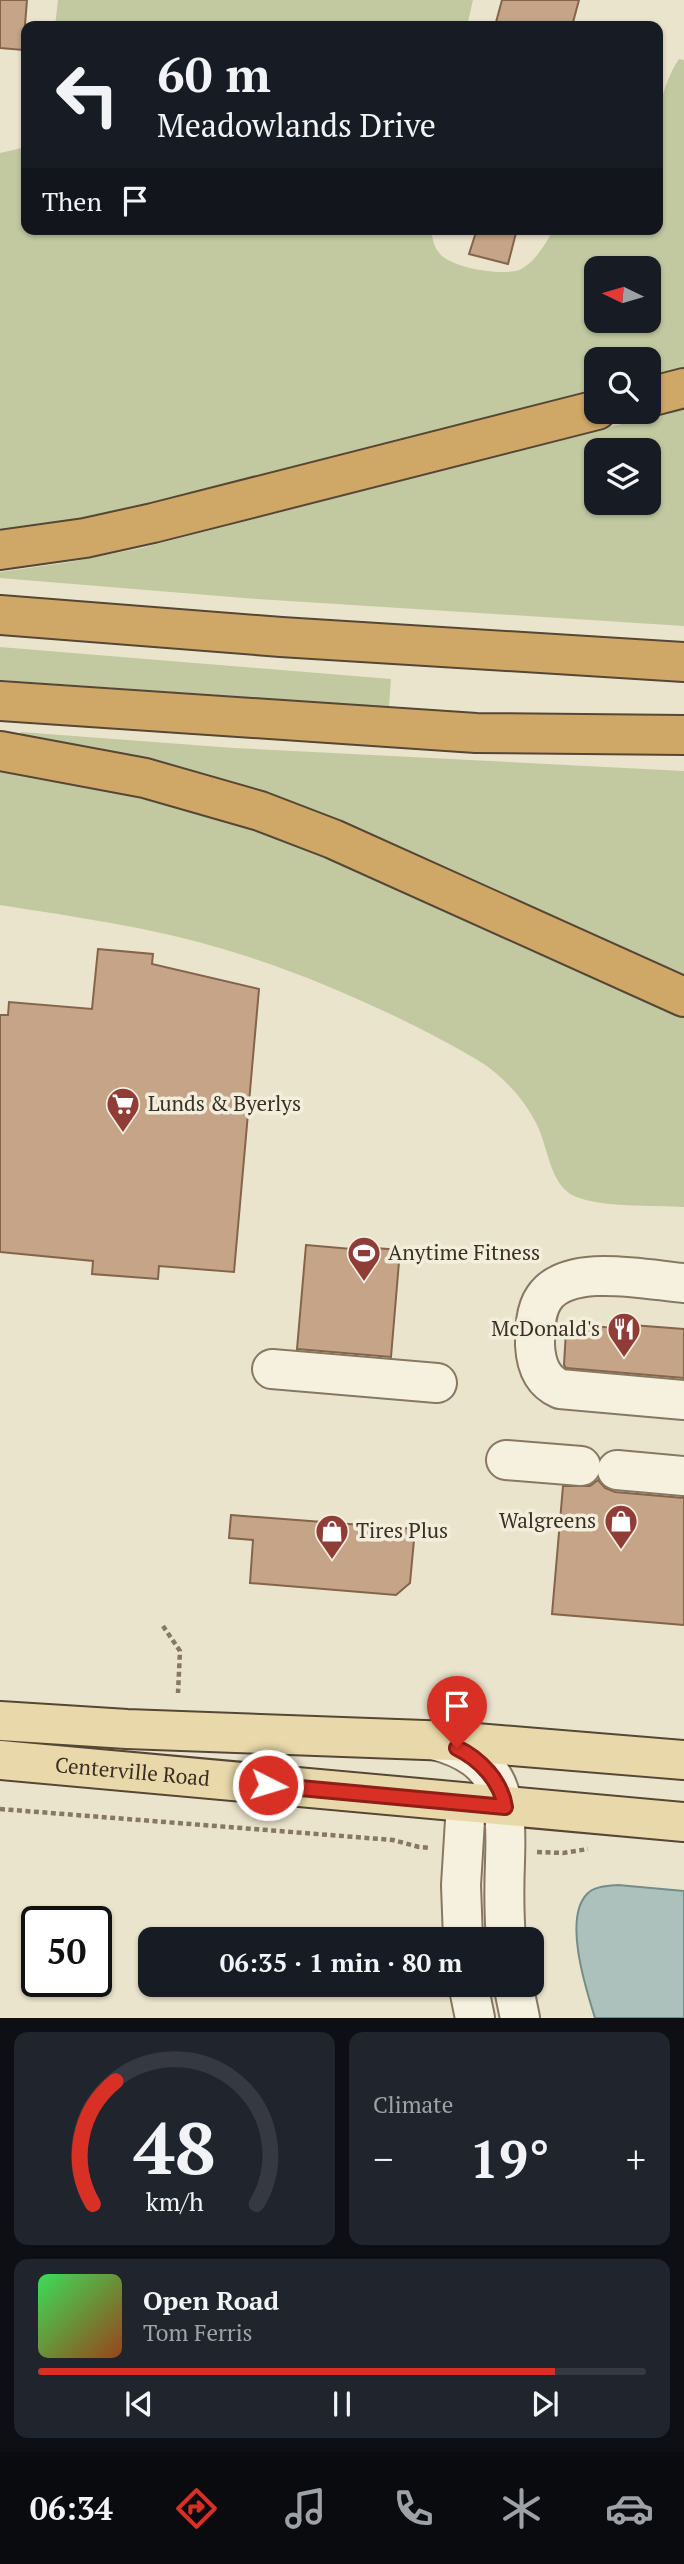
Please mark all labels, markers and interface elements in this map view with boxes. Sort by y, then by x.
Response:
text: 60 m [157,41,271,106]
icon: left [42,49,133,140]
text: Meadowlands Drive [157,104,436,146]
icon: arrive [116,182,154,220]
text: Then [42,184,102,218]
north arrow [584,256,662,332]
map controls [584,256,661,515]
button: search [584,347,661,424]
button: layers [584,438,661,515]
supermarket icon: Lunds & Byerlys [104,1085,142,1134]
place label: Lunds & Byerlys [148,1089,301,1117]
sports icon: Anytime Fitness [345,1234,383,1283]
place label: Anytime Fitness [388,1238,540,1266]
restaurant icon: McDonald's [605,1310,643,1359]
place label: McDonald's [491,1314,600,1342]
shop icon: Walgreens [602,1502,640,1551]
place label: Walgreens [499,1506,596,1534]
shop icon: Tires Plus [313,1512,351,1561]
place label: Tires Plus [356,1516,448,1544]
pin [427,1676,487,1748]
icon: arrive [438,1687,476,1725]
position arrow [231,1748,305,1822]
street label: Centerville Road [54,1750,211,1792]
speed limit sign: 50 [21,1906,112,1997]
text: 06:35 · 1 min · 80 m [220,1945,462,1979]
text: Climate [373,2089,453,2120]
text: 48 [133,2099,216,2196]
text: 19° [469,2124,550,2193]
text: − [373,2134,393,2184]
text: + [626,2134,646,2184]
text: km/h [146,2185,204,2218]
text: Open Road [143,2283,279,2317]
text: Tom Ferris [143,2317,253,2348]
icon: previous [120,2385,158,2423]
icon: pause [323,2385,361,2423]
icon: next [526,2385,564,2423]
icon: directions [172,2484,221,2533]
icon: music [281,2484,330,2533]
icon: phone [389,2484,438,2533]
icon: climate [497,2484,546,2533]
icon: car [605,2484,654,2533]
text: 06:34 [30,2487,113,2529]

